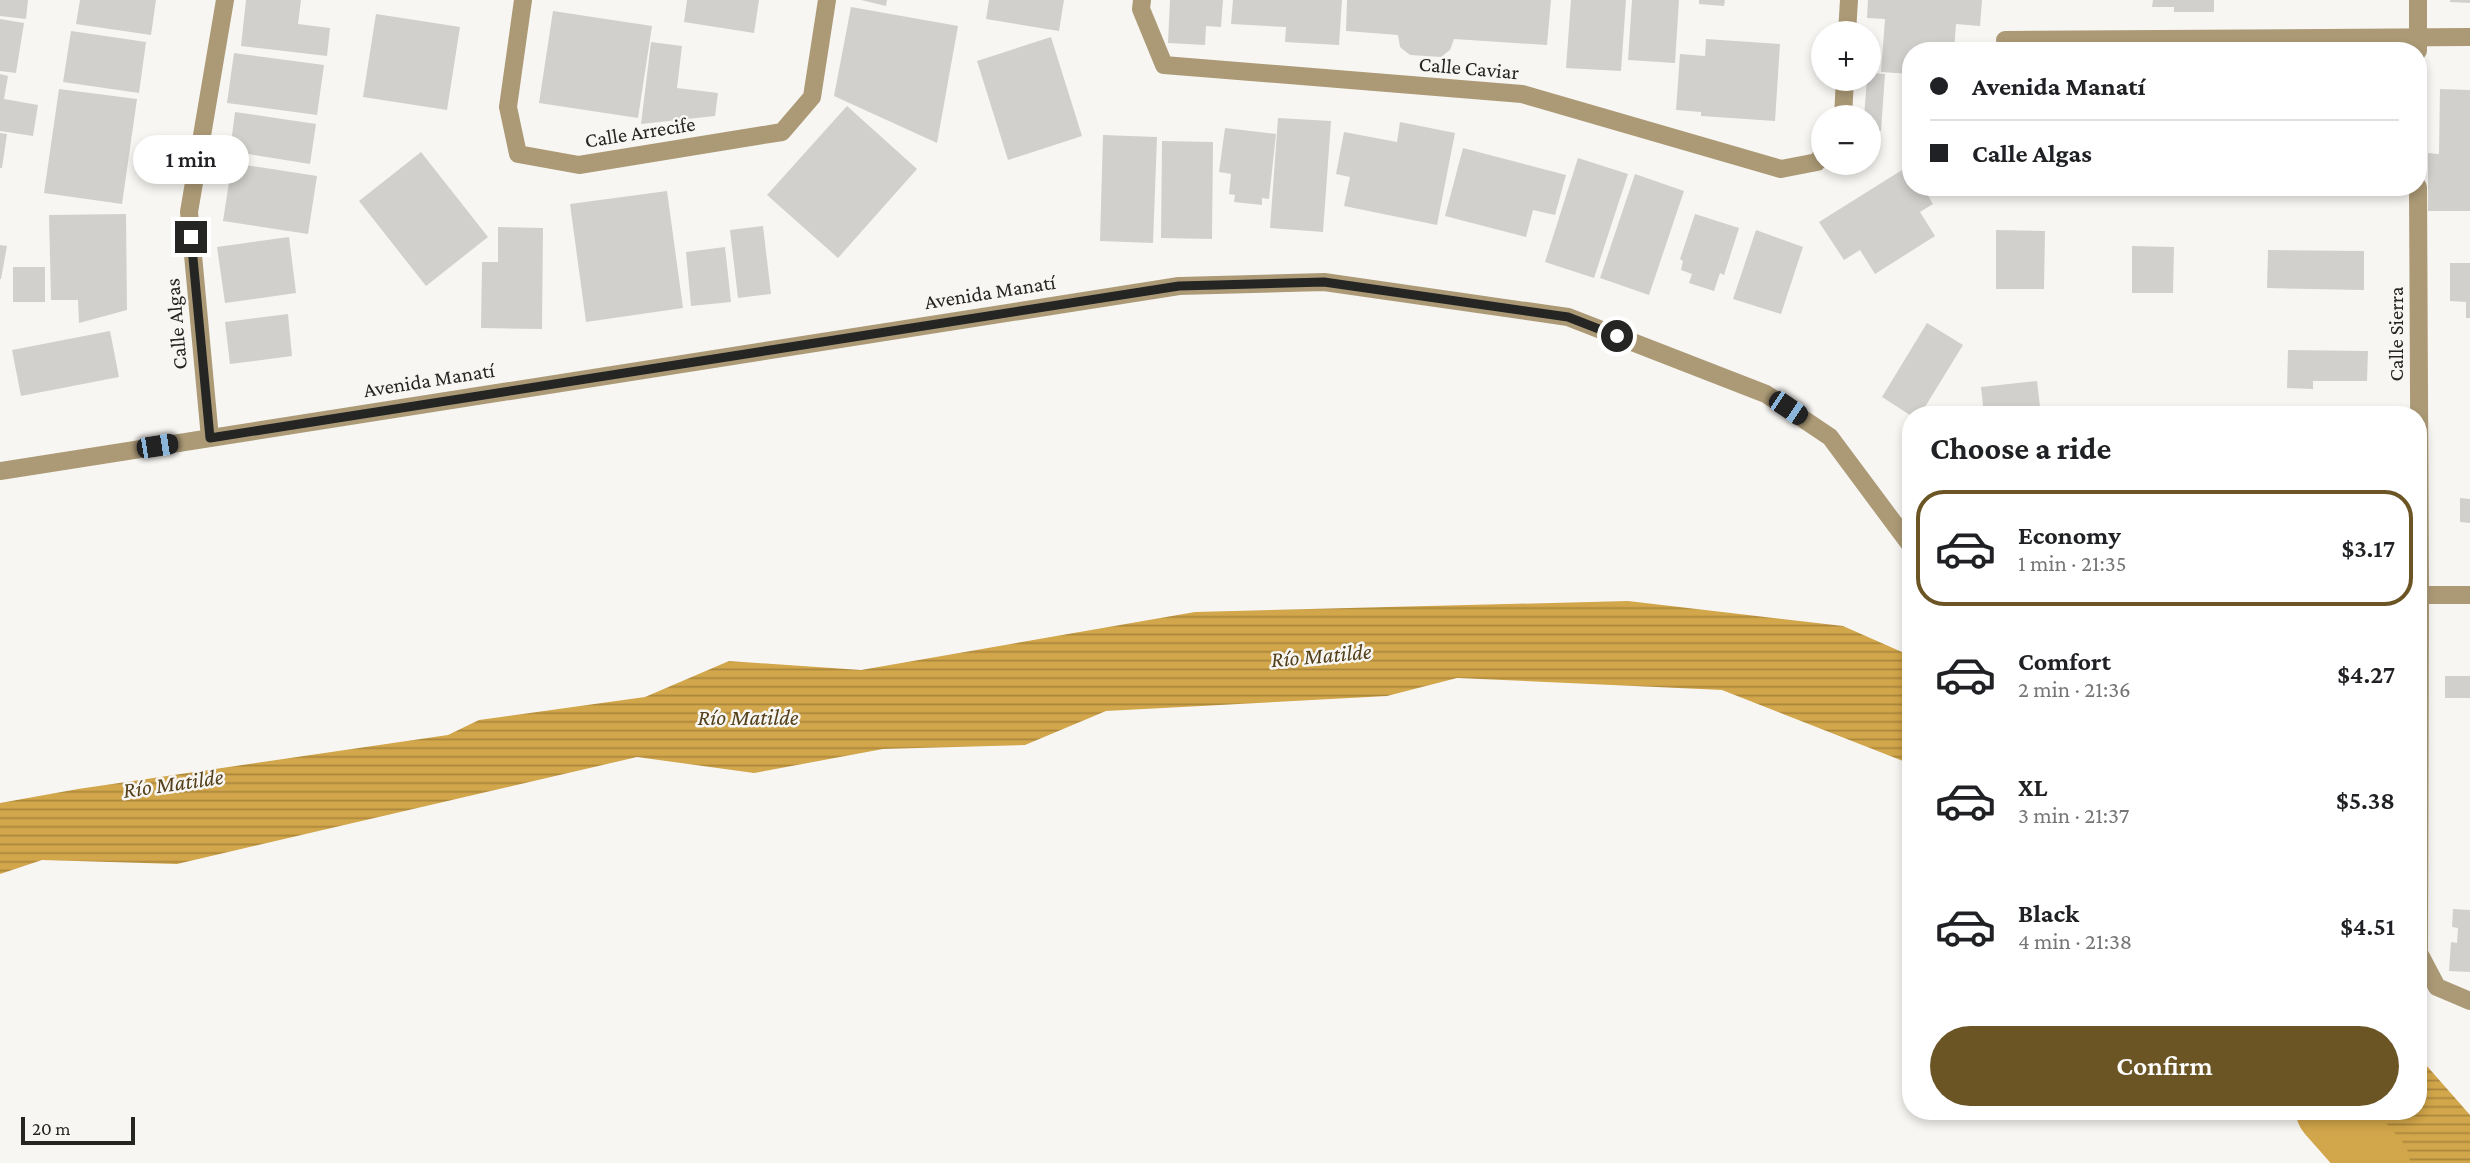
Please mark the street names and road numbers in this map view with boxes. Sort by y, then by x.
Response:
street label: Calle Caviar [1418,52,1521,84]
street label: Calle Arrecife [583,111,697,153]
street label: Avenida Manatí [923,270,1059,314]
street label: Calle Algas [160,277,192,371]
street label: Calle Sierra [2384,286,2408,382]
street label: Avenida Manatí [362,358,498,402]

